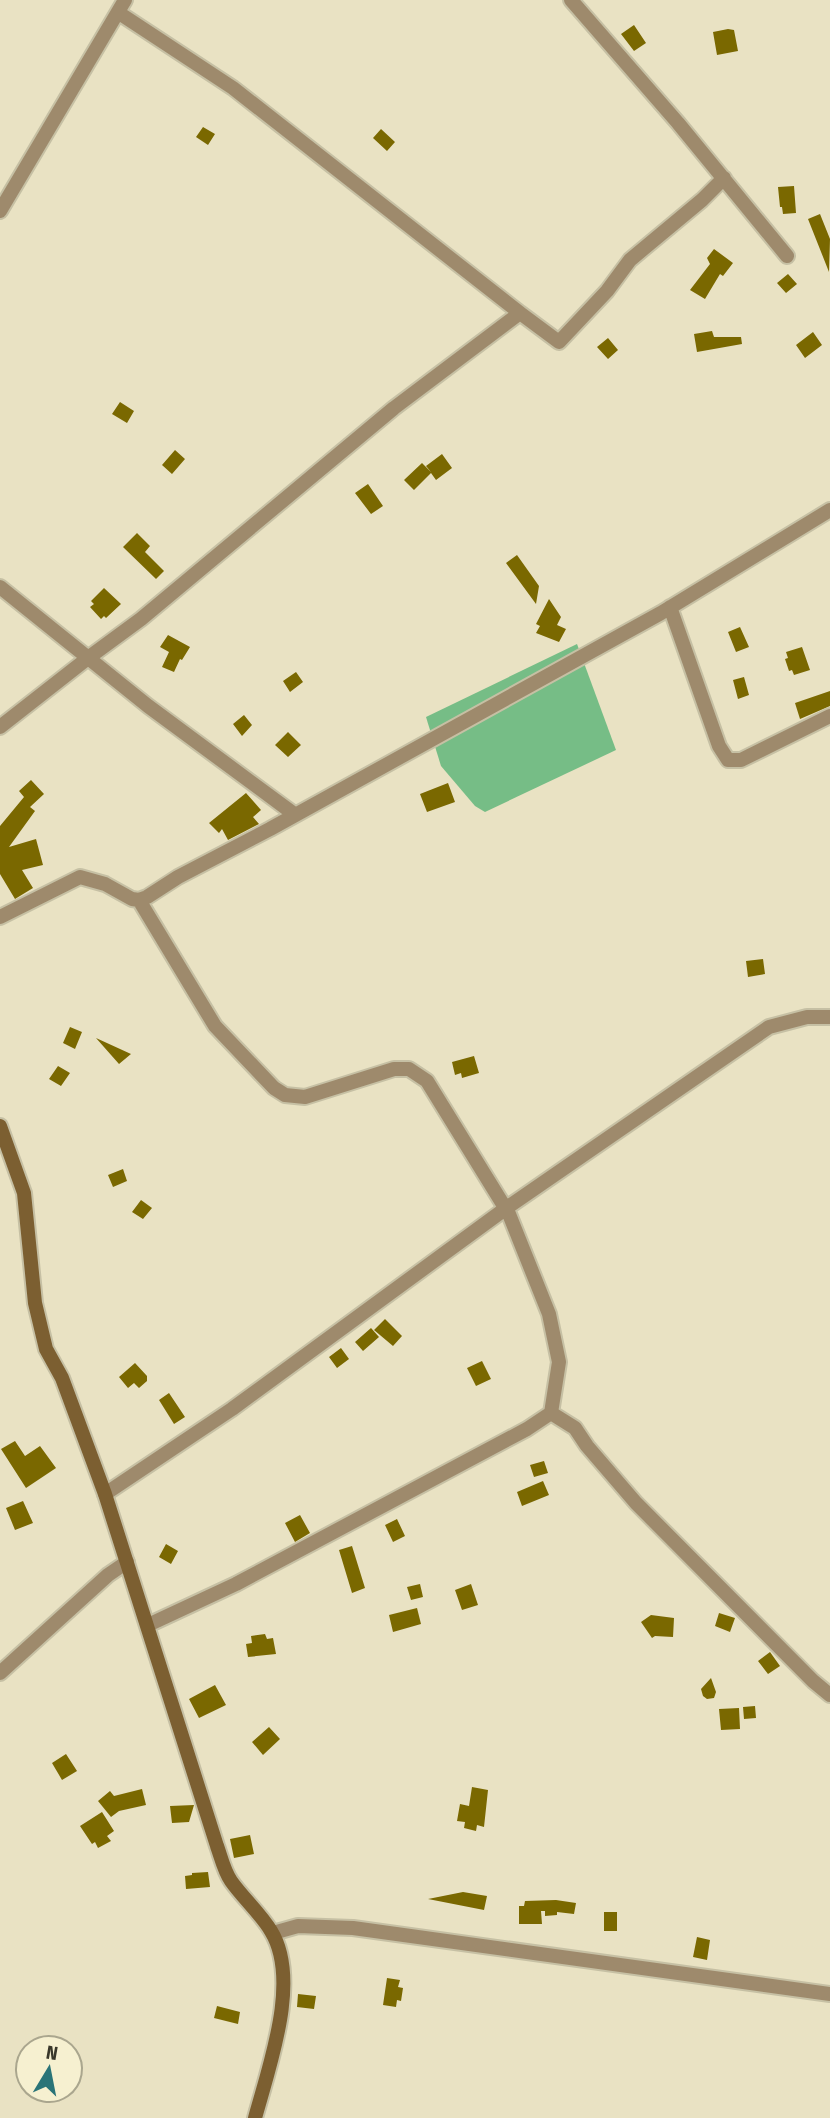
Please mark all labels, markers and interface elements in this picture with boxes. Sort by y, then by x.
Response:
north arrow [14,2034,84,2104]
text: N [44,2040,59,2065]

